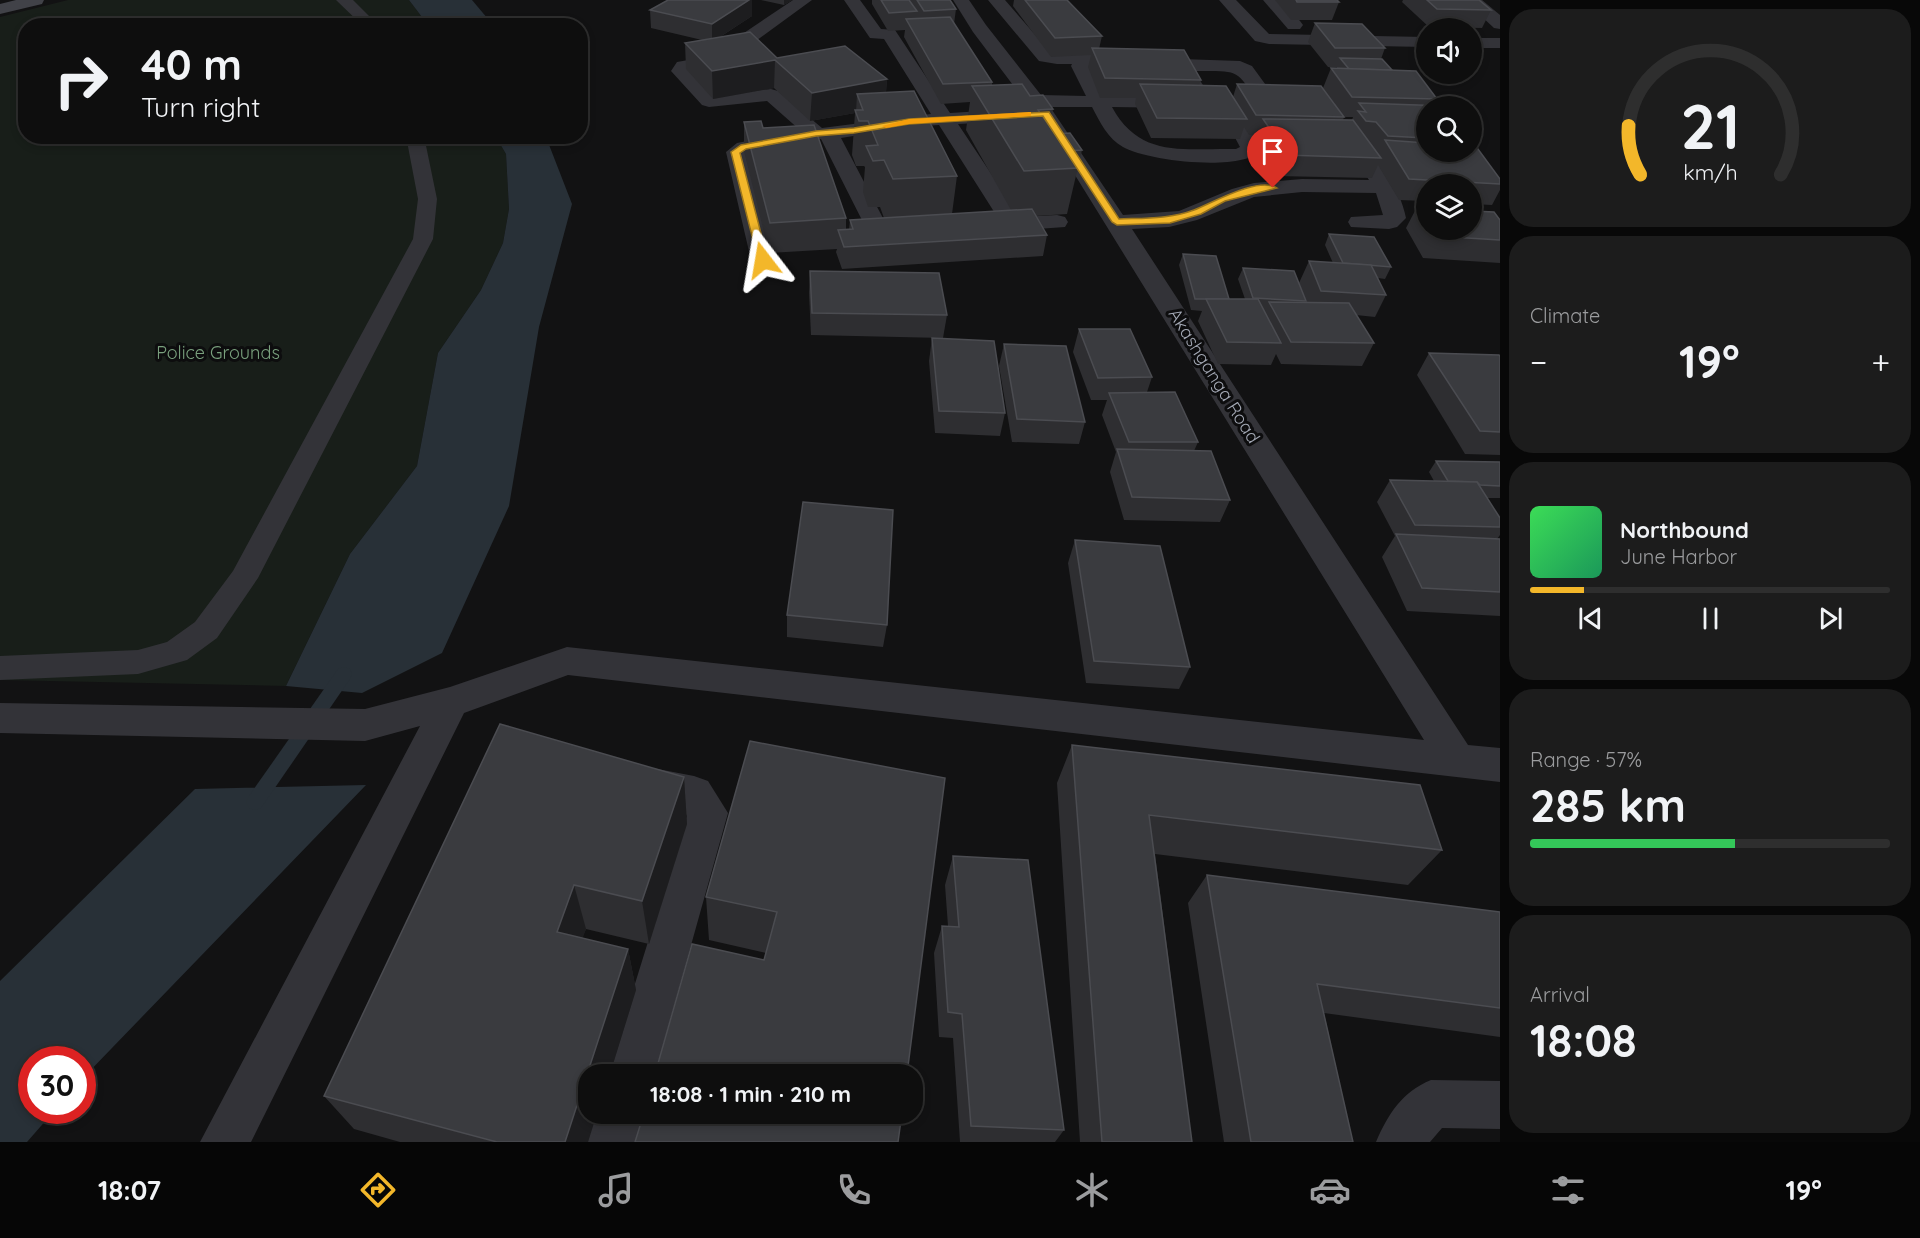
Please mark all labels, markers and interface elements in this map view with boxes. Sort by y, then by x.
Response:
map controls [1416,18,1482,240]
button: sound [1416,18,1482,84]
text: 40 m [141,38,242,91]
icon: right [42,42,120,120]
text: 21 [1680,87,1740,165]
text: Turn right [141,90,260,124]
button: search [1416,96,1482,162]
pin [1247,126,1298,188]
icon: arrive [1256,135,1289,168]
text: km/h [1683,159,1737,185]
button: layers [1416,174,1482,240]
position arrow [731,228,795,292]
text: Climate [1530,303,1600,328]
street label: Akashganga Road [1164,304,1265,447]
text: 19° [1679,333,1740,389]
park label: Police Grounds [156,341,280,364]
text: − [1530,341,1547,382]
text: + [1871,341,1890,382]
text: Northbound [1620,516,1749,544]
text: June Harbor [1620,544,1737,569]
icon: previous [1574,602,1607,635]
icon: pause [1694,602,1727,635]
icon: next [1814,602,1847,635]
text: Range · 57% [1530,747,1642,772]
text: 285 km [1530,777,1686,833]
text: Arrival [1530,982,1590,1007]
text: 18:08 [1530,1012,1637,1068]
speed limit sign: 30 [18,1046,96,1124]
text: 18:08 · 1 min · 210 m [650,1080,851,1108]
icon: directions [357,1169,399,1211]
icon: music [595,1169,637,1211]
icon: phone [833,1169,875,1211]
icon: climate [1071,1169,1113,1211]
icon: car [1309,1169,1351,1211]
icon: filters [1547,1169,1589,1211]
text: 18:07 [98,1173,161,1207]
text: 19° [1785,1173,1822,1207]

